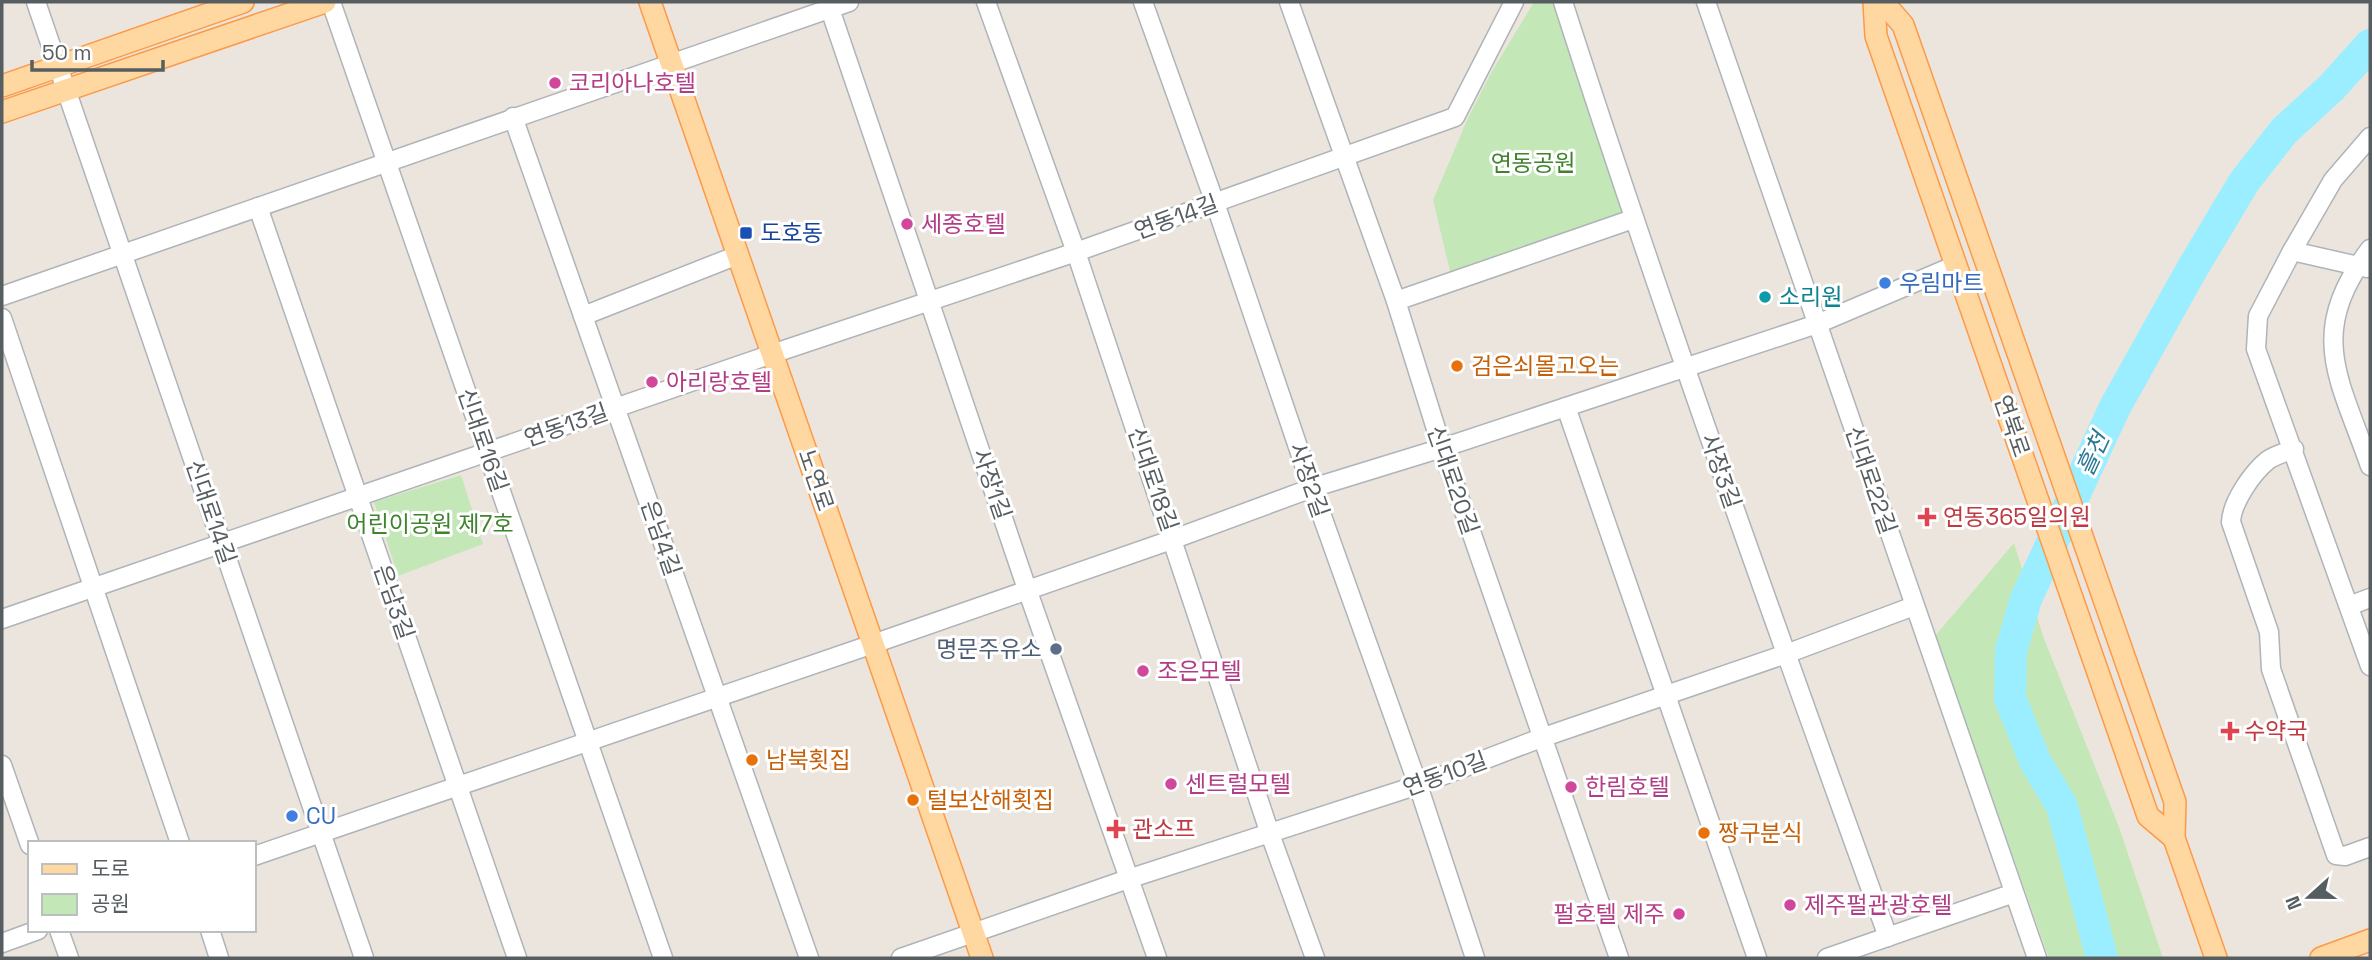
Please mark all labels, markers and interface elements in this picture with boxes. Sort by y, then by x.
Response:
scale bar [32,28,163,72]
text: 50 m [42,39,92,66]
place label: 코리아나호텔 [569,68,696,98]
marker: 코리아나호텔 [547,75,563,91]
park label: 연동공원 [1491,148,1575,178]
street label: 연동14길 [1130,188,1222,246]
place label: 세종호텔 [921,209,1006,239]
marker: 세종호텔 [899,216,915,232]
place label: 도호동 [760,218,823,248]
marker: 도호동 [738,225,754,241]
place label: 우림마트 [1899,268,1984,298]
marker: 우림마트 [1877,275,1893,291]
place label: 소리원 [1779,282,1842,312]
marker: 소리원 [1757,289,1773,305]
place label: 검은쇠몰고오는 [1471,351,1619,381]
marker: 검은쇠몰고오는 [1449,358,1465,374]
place label: 아리랑호텔 [666,367,772,397]
marker: 아리랑호텔 [644,374,660,390]
street label: 신대로16길 [451,384,515,496]
street label: 연북로 [1987,391,2037,461]
street label: 연동13길 [520,397,612,453]
street label: 신대로20길 [1420,422,1486,538]
street label: 신대로22길 [1839,422,1903,538]
street label: 신대로18길 [1121,423,1185,535]
water label: 흘천 [2069,425,2117,480]
street label: 사장3길 [1694,430,1748,512]
street label: 사장2길 [1282,439,1336,521]
street label: 노연로 [791,445,841,515]
street label: 사장1길 [966,445,1018,523]
street label: 신대로14길 [179,456,243,568]
street label: 은남4길 [634,496,688,580]
place label: 연동365일의원 [1943,502,2091,532]
marker: 연동365일의원 [1917,507,1937,527]
park label: 어린이공원 제7호 [346,509,514,539]
street label: 은남3길 [367,561,421,643]
place label: 명문주유소 [936,634,1042,664]
marker: 명문주유소 [1048,641,1064,657]
place label: 조은모텔 [1157,656,1242,686]
marker: 조은모텔 [1135,663,1151,679]
place label: 수약국 [2244,716,2307,746]
marker: 수약국 [2222,723,2238,739]
place label: 남북횟집 [766,745,851,775]
street label: 연동10길 [1399,745,1491,803]
marker: 남북횟집 [744,752,760,768]
place label: 센트럴모텔 [1185,769,1291,799]
place label: 한림호텔 [1585,772,1670,802]
marker: 센트럴모텔 [1163,776,1179,792]
marker: 한림호텔 [1563,779,1579,795]
place label: 털보산해횟집 [927,785,1054,815]
marker: 털보산해횟집 [905,792,921,808]
place label: CU [306,801,336,831]
marker: CU [284,808,300,824]
place label: 관소프 [1132,814,1195,844]
place label: 짱구분식 [1718,818,1803,848]
marker: 관소프 [1106,819,1126,839]
marker: 짱구분식 [1696,825,1712,841]
legend [28,841,256,932]
text: 도로 [91,855,130,882]
north arrow [2274,862,2344,932]
text: 공원 [91,890,130,917]
place label: 제주펄관광호텔 [1804,890,1952,920]
text: N [2280,892,2308,913]
marker: 제주펄관광호텔 [1782,897,1798,913]
place label: 펄호텔 제주 [1553,899,1665,929]
marker: 펄호텔 제주 [1671,906,1687,922]

